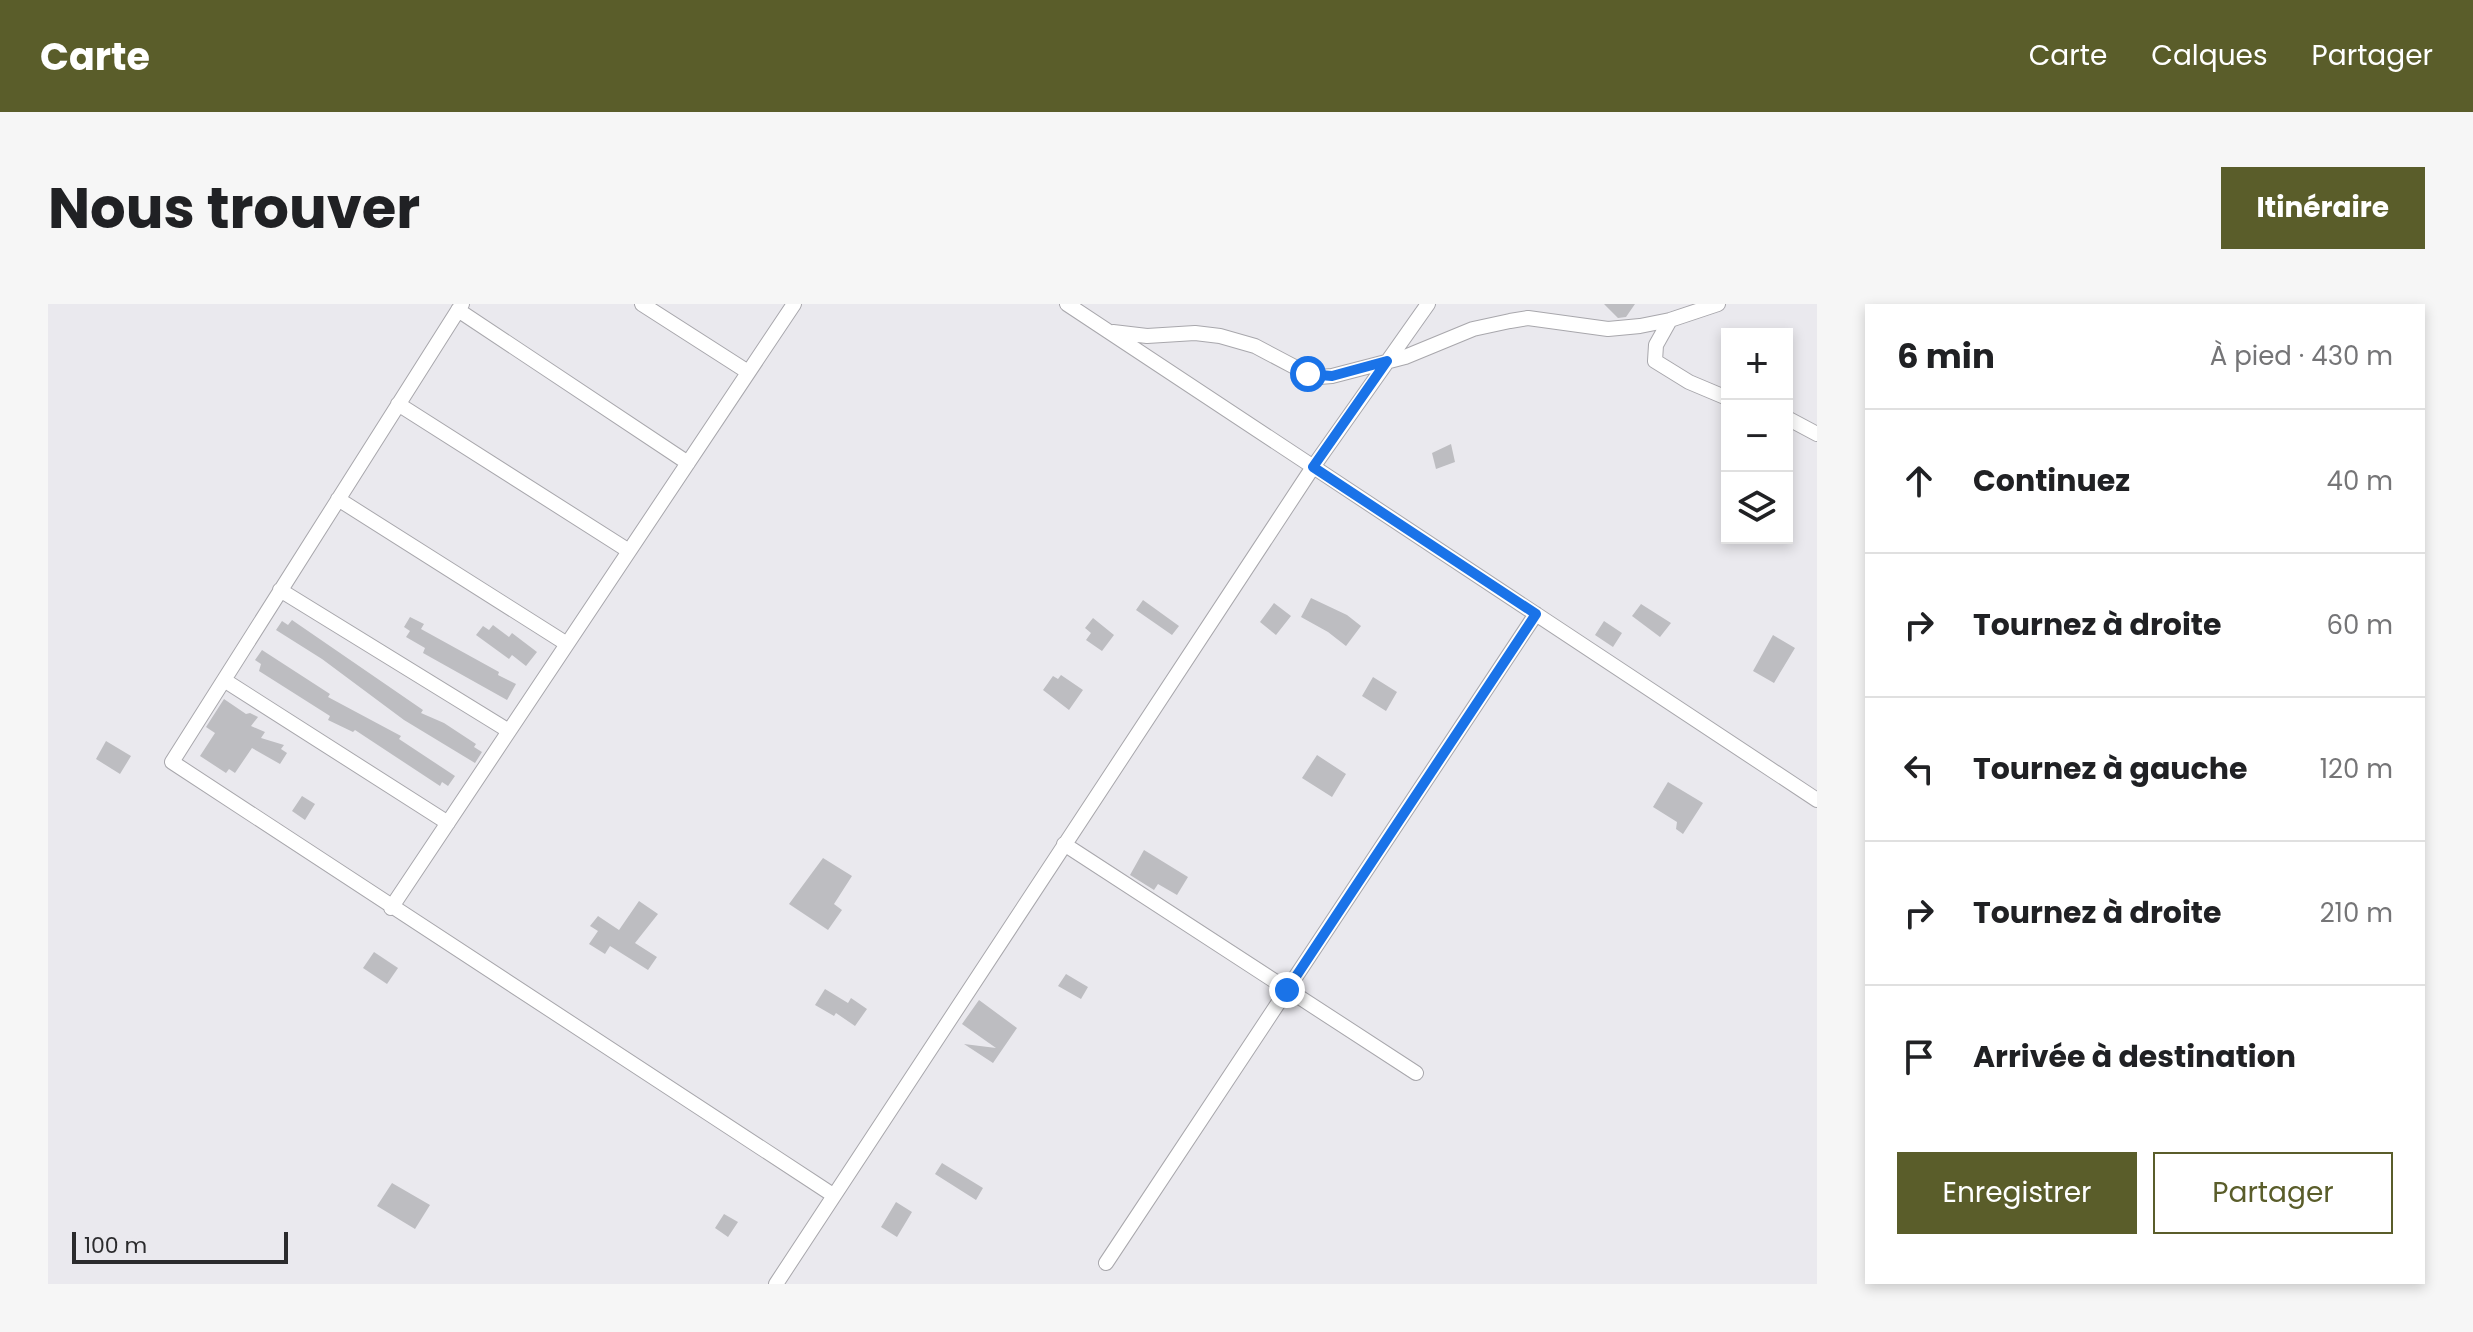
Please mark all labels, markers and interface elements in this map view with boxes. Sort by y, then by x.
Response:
text: Carte [40,30,150,83]
text: Carte [2029,36,2107,75]
text: Calques [2151,36,2268,75]
text: Partager [2312,36,2433,75]
button: Itinéraire [2221,167,2425,249]
text: Nous trouver [48,169,420,248]
map controls [1721,328,1793,544]
button: + [1721,328,1793,400]
text: 6 min [1897,332,1995,380]
text: À pied · 430 m [2210,338,2393,374]
route start [1290,356,1326,392]
button: − [1721,400,1793,472]
icon: ahead [1897,459,1941,503]
text: Continuez [1973,459,2130,502]
text: 40 m [2327,463,2393,499]
button: layers [1721,472,1793,544]
icon: right [1897,603,1941,647]
text: Tournez à droite [1973,603,2221,646]
text: 60 m [2326,607,2393,643]
icon: left [1897,747,1941,791]
text: Tournez à gauche [1973,747,2247,790]
text: 120 m [2320,751,2393,787]
icon: right [1897,891,1941,935]
text: Tournez à droite [1973,891,2221,934]
text: 210 m [2320,895,2393,931]
route end [1269,972,1305,1008]
icon: arrive [1897,1035,1941,1079]
text: Arrivée à destination [1973,1035,2296,1078]
button: Enregistrer [1897,1152,2137,1234]
button: Partager [2153,1152,2393,1234]
scale bar [72,1228,288,1264]
text: 100 m [84,1230,147,1261]

